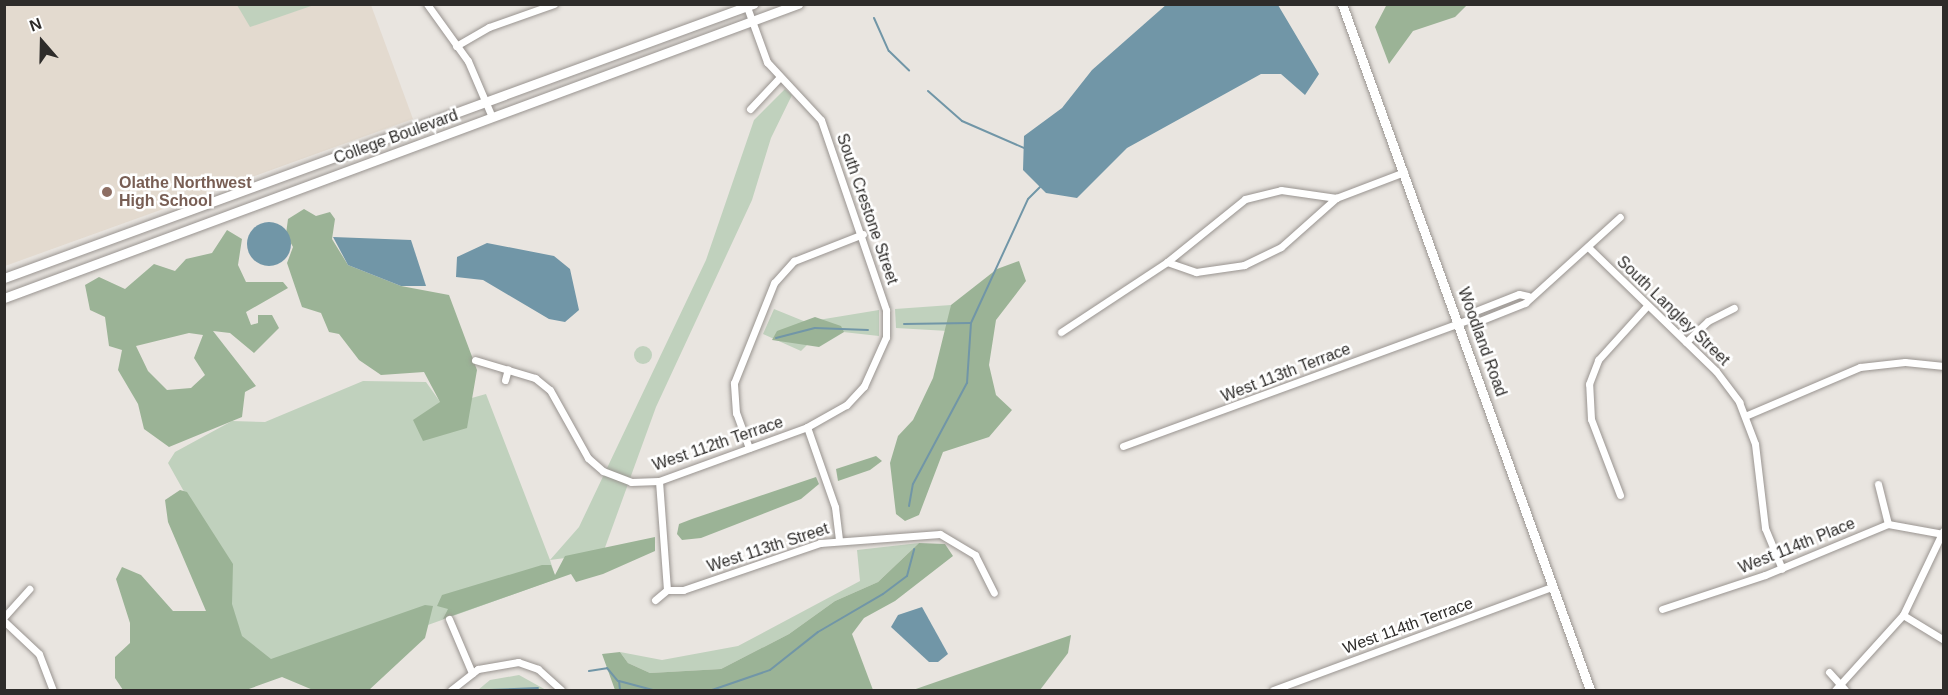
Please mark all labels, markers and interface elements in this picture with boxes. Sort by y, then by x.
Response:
north arrow [12,12,72,72]
text: N [27,15,44,35]
street label: College Boulevard [331,106,461,168]
street label: South Crestone Street [832,131,902,287]
place label: Olathe Northwest High School [119,173,251,211]
marker: Olathe Northwest High School [100,185,114,199]
street label: South Langley Street [1613,252,1733,370]
street label: Woodland Road [1453,285,1511,399]
street label: West 113th Terrace [1218,339,1354,407]
street label: West 112th Terrace [650,413,786,475]
street label: West 114th Place [1736,514,1858,578]
street label: West 113th Street [705,519,831,577]
street label: West 114th Terrace [1340,594,1476,658]

